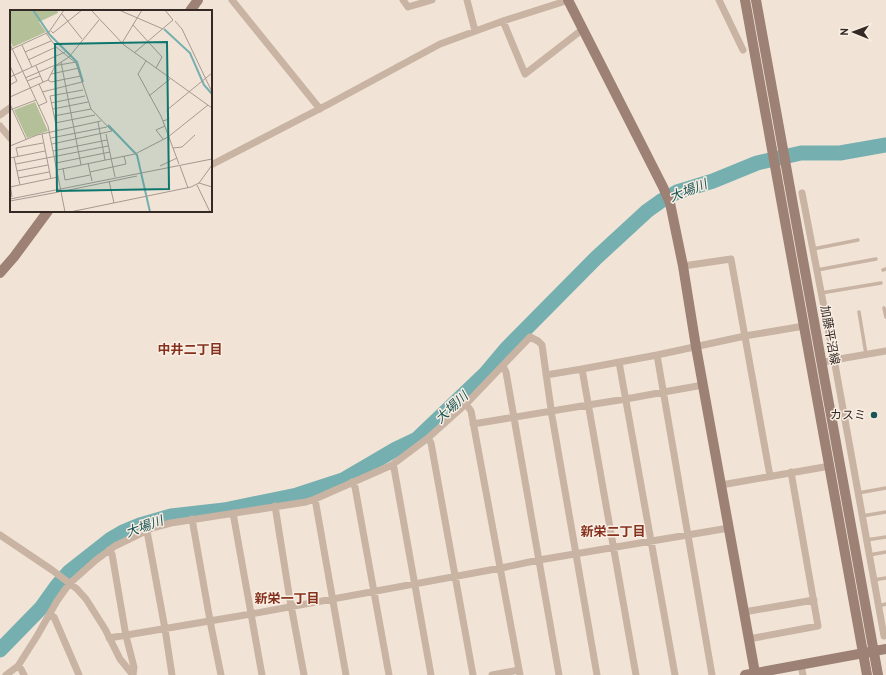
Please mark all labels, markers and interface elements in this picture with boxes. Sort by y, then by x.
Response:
inset map [10,10,212,212]
north arrow [834,12,874,52]
text: N [837,28,851,36]
water label: 大場川 [667,175,711,205]
street label: 加藤平沼線 [818,304,843,366]
district label: 中井二丁目 [157,341,223,358]
water label: 大場川 [431,386,473,427]
place label: カスミ [830,407,866,422]
marker: カスミ [869,410,879,420]
water label: 大場川 [123,511,167,541]
district label: 新栄二丁目 [580,523,646,540]
district label: 新栄一丁目 [254,590,320,607]

